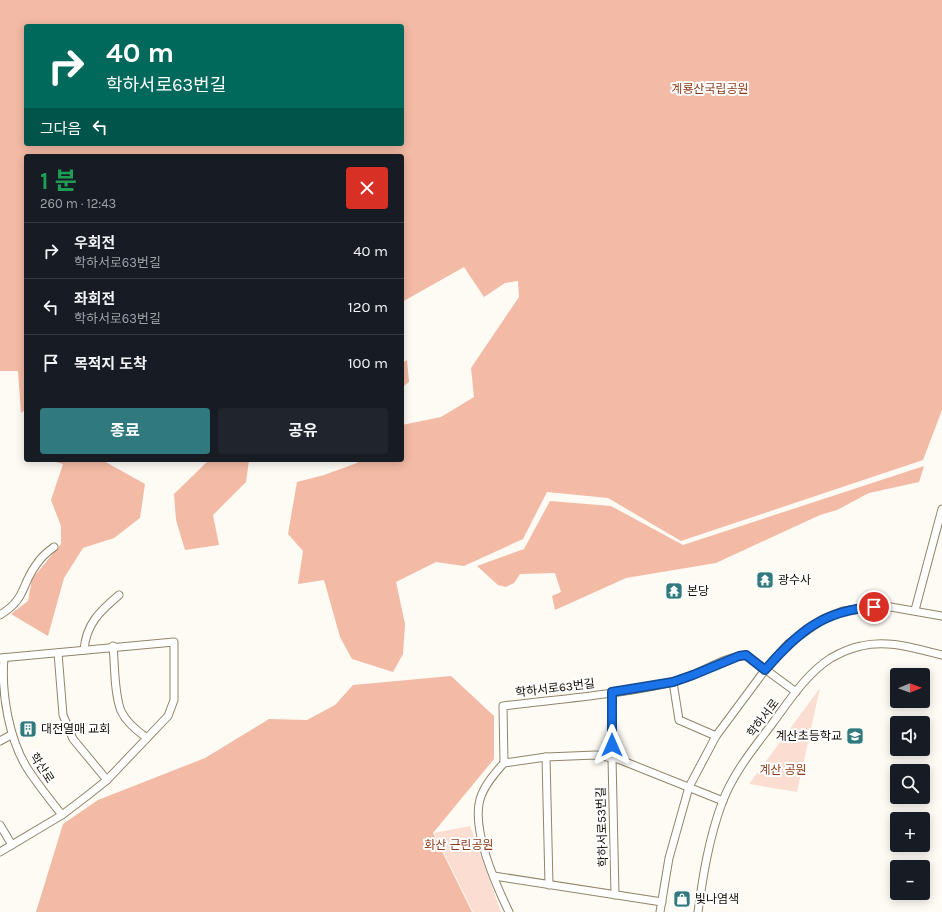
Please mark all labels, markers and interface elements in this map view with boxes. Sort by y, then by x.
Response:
text: 40 m [106,36,174,69]
icon: right [40,40,92,92]
text: 학하서로63번길 [106,74,226,96]
park label: 계룡산국립공원 [671,82,749,96]
icon: left [89,116,111,138]
text: 그다음 [40,120,81,138]
text: 1 분 [40,167,77,195]
button: close [346,167,388,209]
text: 260 m · 12:43 [40,196,116,211]
text: 우회전 [74,234,115,252]
icon: right [40,240,62,262]
text: 40 m [353,242,388,260]
text: 학하서로63번길 [74,255,161,270]
text: 좌회전 [74,290,115,308]
icon: left [40,296,62,318]
text: 120 m [348,298,388,316]
text: 학하서로63번길 [74,311,161,326]
icon: arrive [40,352,62,374]
text: 100 m [348,354,388,372]
text: 목적지 도착 [74,355,147,373]
button: 종료 [40,408,210,454]
button: 공유 [218,408,388,454]
temple icon: 광수사 [755,570,775,590]
place label: 광수사 [778,573,811,587]
temple icon: 본당 [664,581,684,601]
place label: 본당 [687,584,709,598]
pin [857,590,891,624]
icon: arrive [863,596,885,618]
north arrow [890,668,930,708]
map controls [890,668,930,900]
street label: 학하서로63번길 [514,676,596,700]
street label: 학하서로 [744,696,782,740]
button: sound [890,716,930,756]
building icon: 대전열매 교회 [18,719,38,739]
place label: 대전열매 교회 [41,722,110,736]
position arrow [591,724,633,766]
school or university icon: 계산초등학교 [845,726,865,746]
place label: 계산초등학교 [776,729,842,743]
street label: 학산로 [27,750,57,786]
park label: 계산 공원 [759,763,807,777]
button: search [890,764,930,804]
street label: 학하서로53번길 [594,787,610,867]
button: + [890,812,930,852]
park label: 화산 근린공원 [424,838,494,852]
button: − [890,860,930,900]
shop icon: 빛나염색 [672,889,692,909]
place label: 빛나염색 [695,892,739,906]

